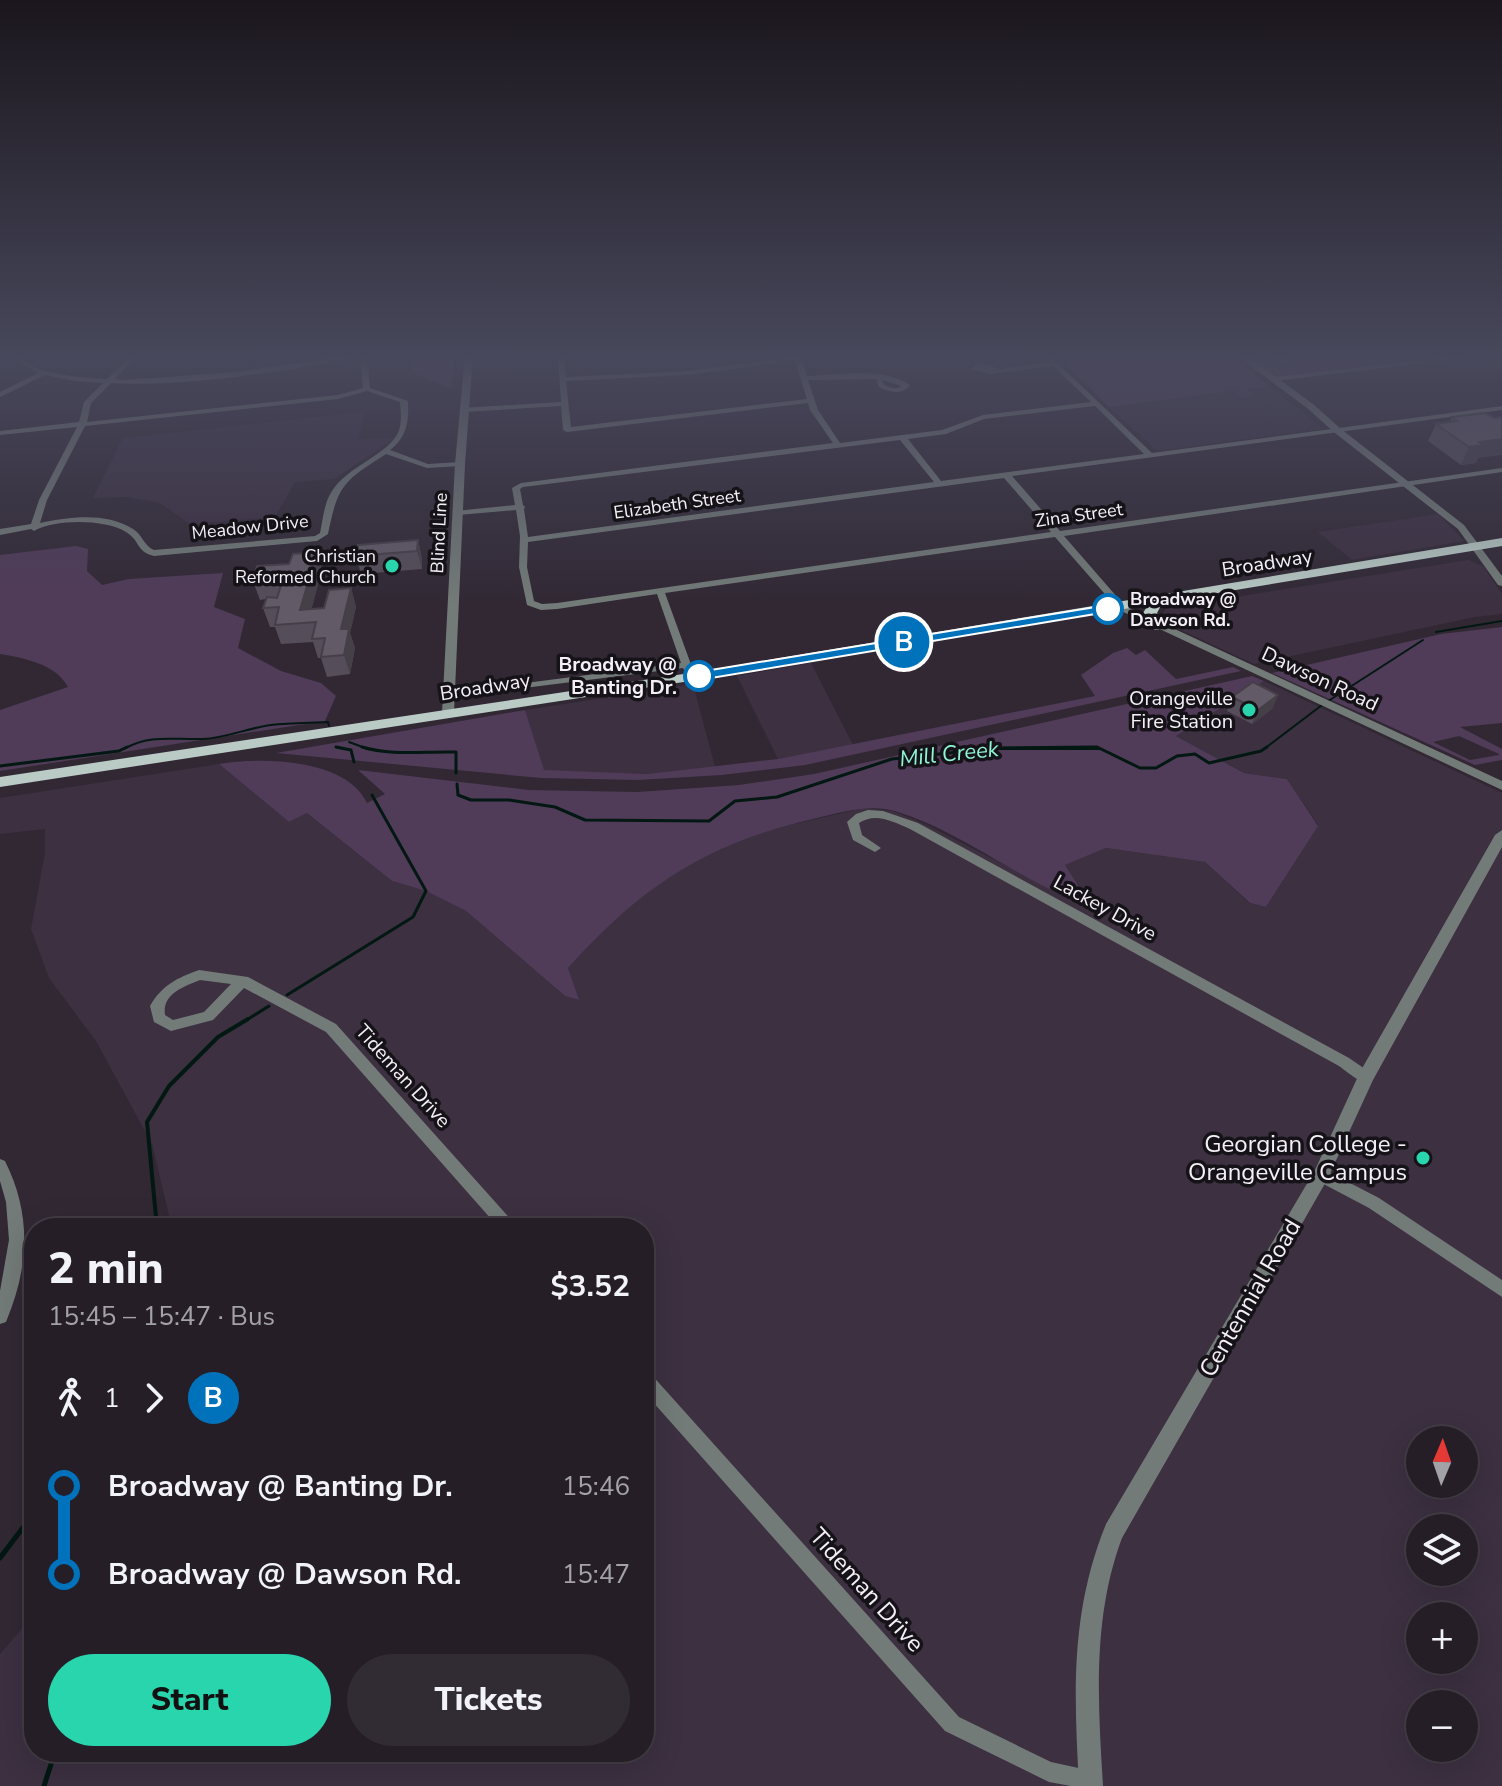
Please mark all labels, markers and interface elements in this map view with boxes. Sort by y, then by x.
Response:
street label: Elizabeth Street [612,483,743,525]
street label: Blind Line [425,492,453,574]
street label: Zina Street [1034,497,1125,533]
street label: Meadow Drive [190,509,310,545]
street label: Broadway [1220,542,1315,583]
place label: Christian Reformed Church [235,544,376,589]
marker: Christian Reformed Church [383,557,401,575]
place label: Broadway @ Dawson Rd. [1130,587,1237,632]
marker: Broadway @ Dawson Rd. [1093,594,1123,624]
line badge: B [878,616,930,668]
text: B [894,623,914,661]
street label: Dawson Road [1257,640,1383,718]
place label: Broadway @ Banting Dr. [558,651,677,701]
marker: Broadway @ Banting Dr. [684,661,714,691]
street label: Broadway [438,666,533,707]
place label: Orangeville Fire Station [1129,685,1233,735]
marker: Orangeville Fire Station [1240,701,1258,719]
water label: Mill Creek [898,734,1001,774]
street label: Lackey Drive [1049,869,1161,947]
street label: Tideman Drive [349,1018,457,1134]
place label: Georgian College - Orangeville Campus [1188,1128,1407,1188]
marker: Georgian College - Orangeville Campus [1414,1149,1432,1167]
street label: Centennial Road [1192,1213,1308,1383]
text: 2 min [48,1239,164,1299]
text: $3.52 [551,1266,630,1307]
text: 15:45 – 15:47 · Bus [48,1299,275,1334]
icon: walk [48,1376,92,1420]
icon: forward [132,1376,176,1420]
text: B [204,1379,223,1417]
text: 1 [104,1381,120,1416]
north arrow [1406,1426,1478,1498]
map controls [1406,1426,1478,1762]
text: Broadway @ Banting Dr. [108,1466,453,1507]
text: 15:46 [562,1469,630,1504]
button: layers [1406,1514,1478,1586]
street label: Tideman Drive [803,1521,931,1659]
text: Broadway @ Dawson Rd. [108,1554,462,1595]
text: 15:47 [562,1557,630,1592]
button: + [1406,1602,1478,1674]
button: Start [48,1654,331,1746]
button: Tickets [347,1654,630,1746]
button: − [1406,1690,1478,1762]

